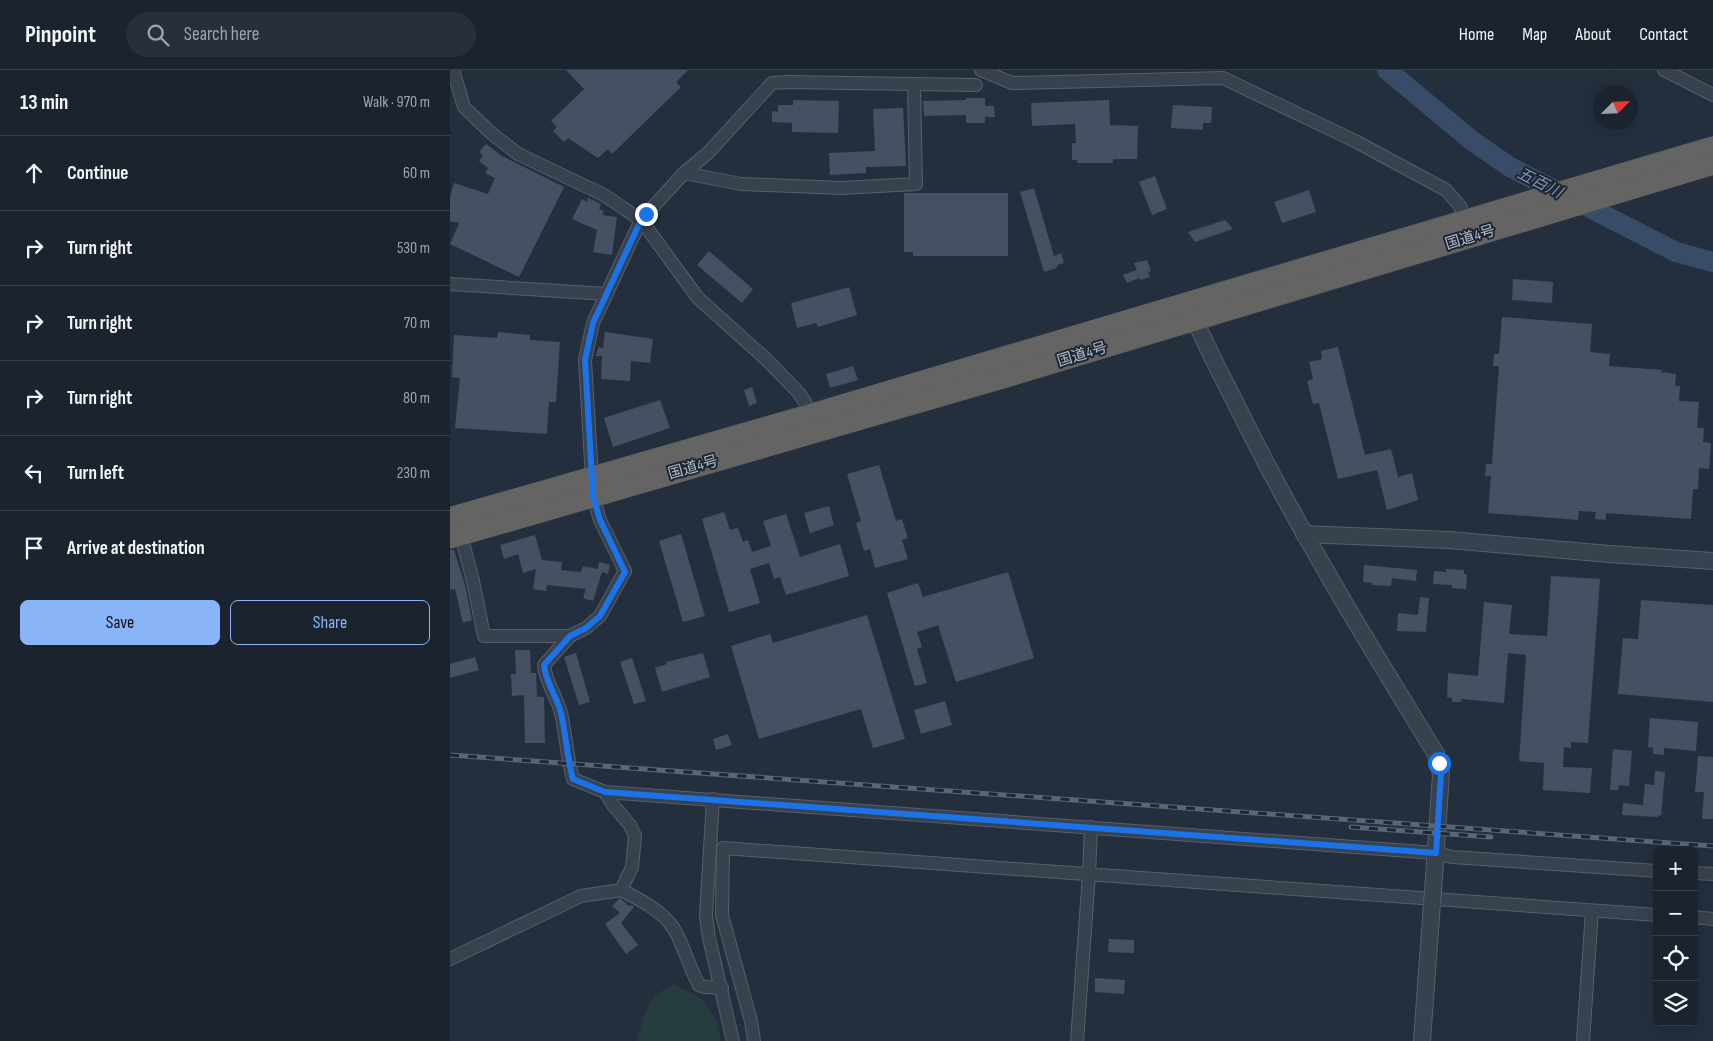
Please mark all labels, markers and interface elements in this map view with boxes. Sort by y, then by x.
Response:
search box [126,12,476,57]
text: Pinpoint [25,20,96,49]
icon: search [144,21,172,49]
text: Search here [184,23,259,46]
text: Home [1459,24,1494,45]
text: Map [1522,24,1547,45]
text: About [1575,24,1611,45]
text: Contact [1639,24,1688,45]
north arrow [1593,85,1638,130]
text: 13 min [20,90,68,115]
text: Walk · 970 m [363,93,430,112]
icon: ahead [20,159,48,187]
text: Continue [67,162,128,185]
text: 60 m [403,164,430,183]
water label: 五百川 [1514,164,1567,204]
route end [635,203,658,226]
street label: 国道4号 [1443,221,1497,254]
icon: right [20,234,48,262]
text: Turn right [67,237,132,260]
text: 530 m [397,239,430,258]
icon: right [20,309,48,337]
text: Turn right [67,312,132,335]
text: 70 m [404,314,430,333]
street label: 国道4号 [1055,338,1109,371]
icon: right [20,384,48,412]
text: Turn right [67,387,132,410]
text: 80 m [403,389,430,408]
street label: 国道4号 [666,451,720,484]
icon: left [20,459,48,487]
text: Turn left [67,462,124,485]
text: 230 m [397,464,430,483]
icon: arrive [20,534,48,562]
text: Arrive at destination [67,537,205,560]
button: Save [20,600,220,645]
button: Share [230,600,430,645]
route start [1428,752,1451,775]
map controls [1653,846,1698,1026]
button: + [1653,846,1698,891]
button: − [1653,891,1698,936]
button: locate [1653,936,1698,981]
button: layers [1653,981,1698,1026]

